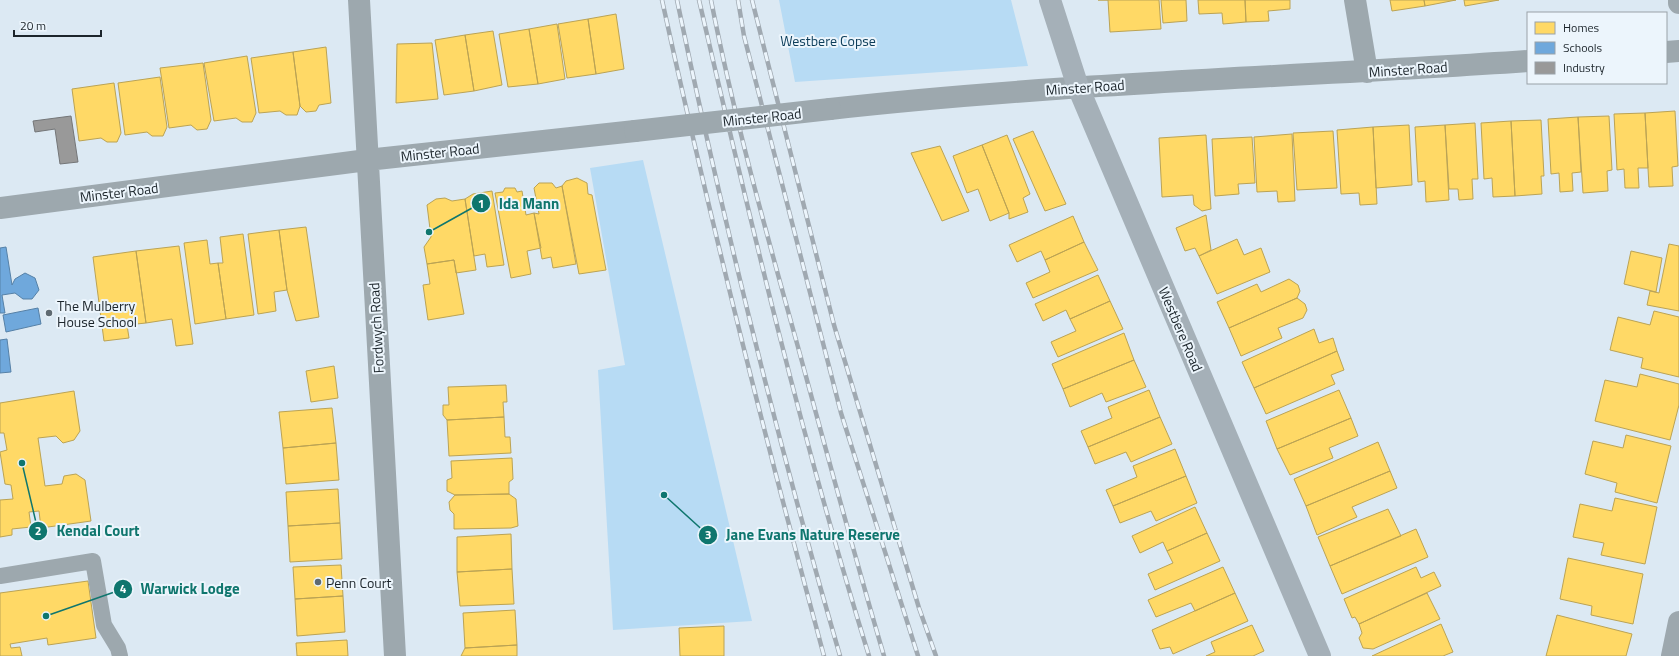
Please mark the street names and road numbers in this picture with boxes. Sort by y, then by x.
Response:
street label: Minster Road [1368,56,1448,82]
street label: Minster Road [1045,74,1125,100]
street label: Minster Road [722,102,802,132]
street label: Minster Road [400,137,480,167]
street label: Minster Road [78,177,160,207]
street label: Fordwych Road [363,282,389,374]
street label: Westbere Road [1154,283,1208,375]

